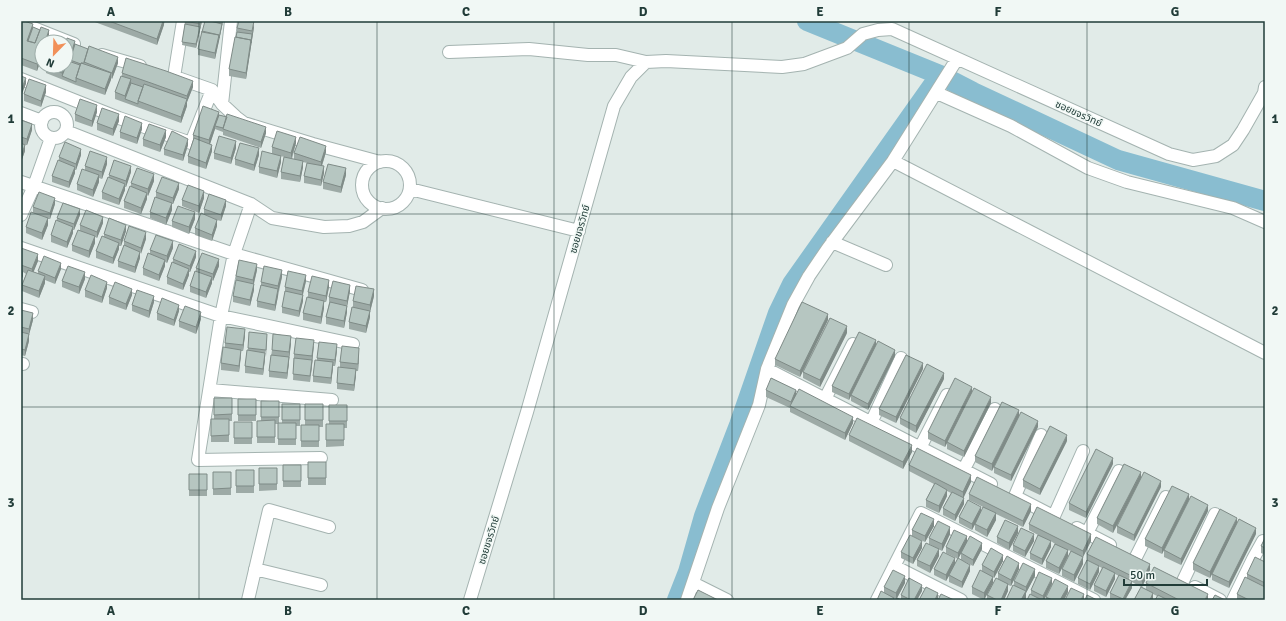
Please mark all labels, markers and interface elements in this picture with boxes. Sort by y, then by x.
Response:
text: A [107,4,116,20]
text: B [284,4,292,20]
text: C [462,4,470,20]
text: D [639,4,648,20]
text: E [816,4,824,20]
text: F [995,4,1002,20]
text: G [1171,4,1179,20]
north arrow [34,34,74,74]
text: N [44,55,56,70]
street label: ซอยขจรวิทย์ [1053,98,1104,130]
text: 1 [7,111,15,127]
text: 1 [1271,111,1279,127]
street label: ซอยขจรวิทย์ [567,204,593,255]
text: 2 [7,303,15,319]
text: 2 [1271,303,1279,319]
text: 3 [7,495,15,511]
text: 3 [1271,495,1279,511]
street label: ซอยขจรวิทย์ [476,515,502,566]
scale bar [1124,561,1207,587]
text: 50 m [1130,568,1155,583]
text: A [107,603,116,619]
text: B [284,603,292,619]
text: C [462,603,470,619]
text: D [639,603,648,619]
text: E [816,603,824,619]
text: F [995,603,1002,619]
text: G [1171,603,1179,619]

